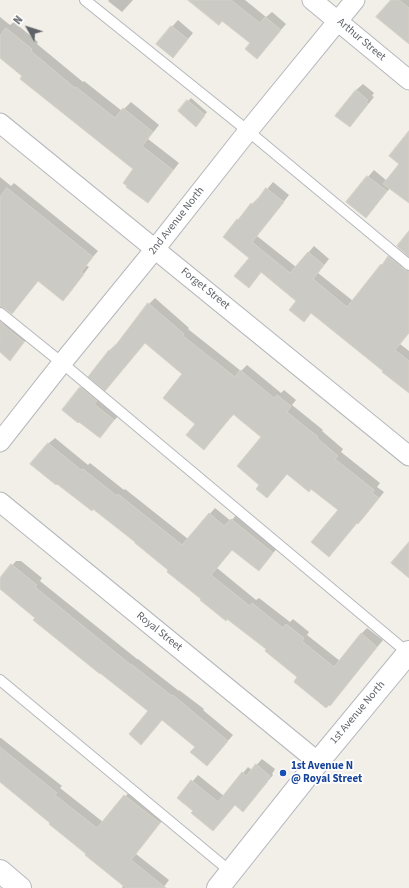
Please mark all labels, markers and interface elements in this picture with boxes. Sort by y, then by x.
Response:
north arrow [8,8,48,48]
text: N [10,13,26,28]
street label: Arthur Street [334,16,388,64]
street label: 2nd Avenue North [146,184,208,258]
street label: Forget Street [178,265,232,313]
street label: Royal Street [133,610,185,654]
street label: 1st Avenue North [328,679,388,747]
place label: 1st Avenue N @ Royal Street [291,760,362,786]
marker: 1st Avenue N @ Royal Street [278,768,288,778]

